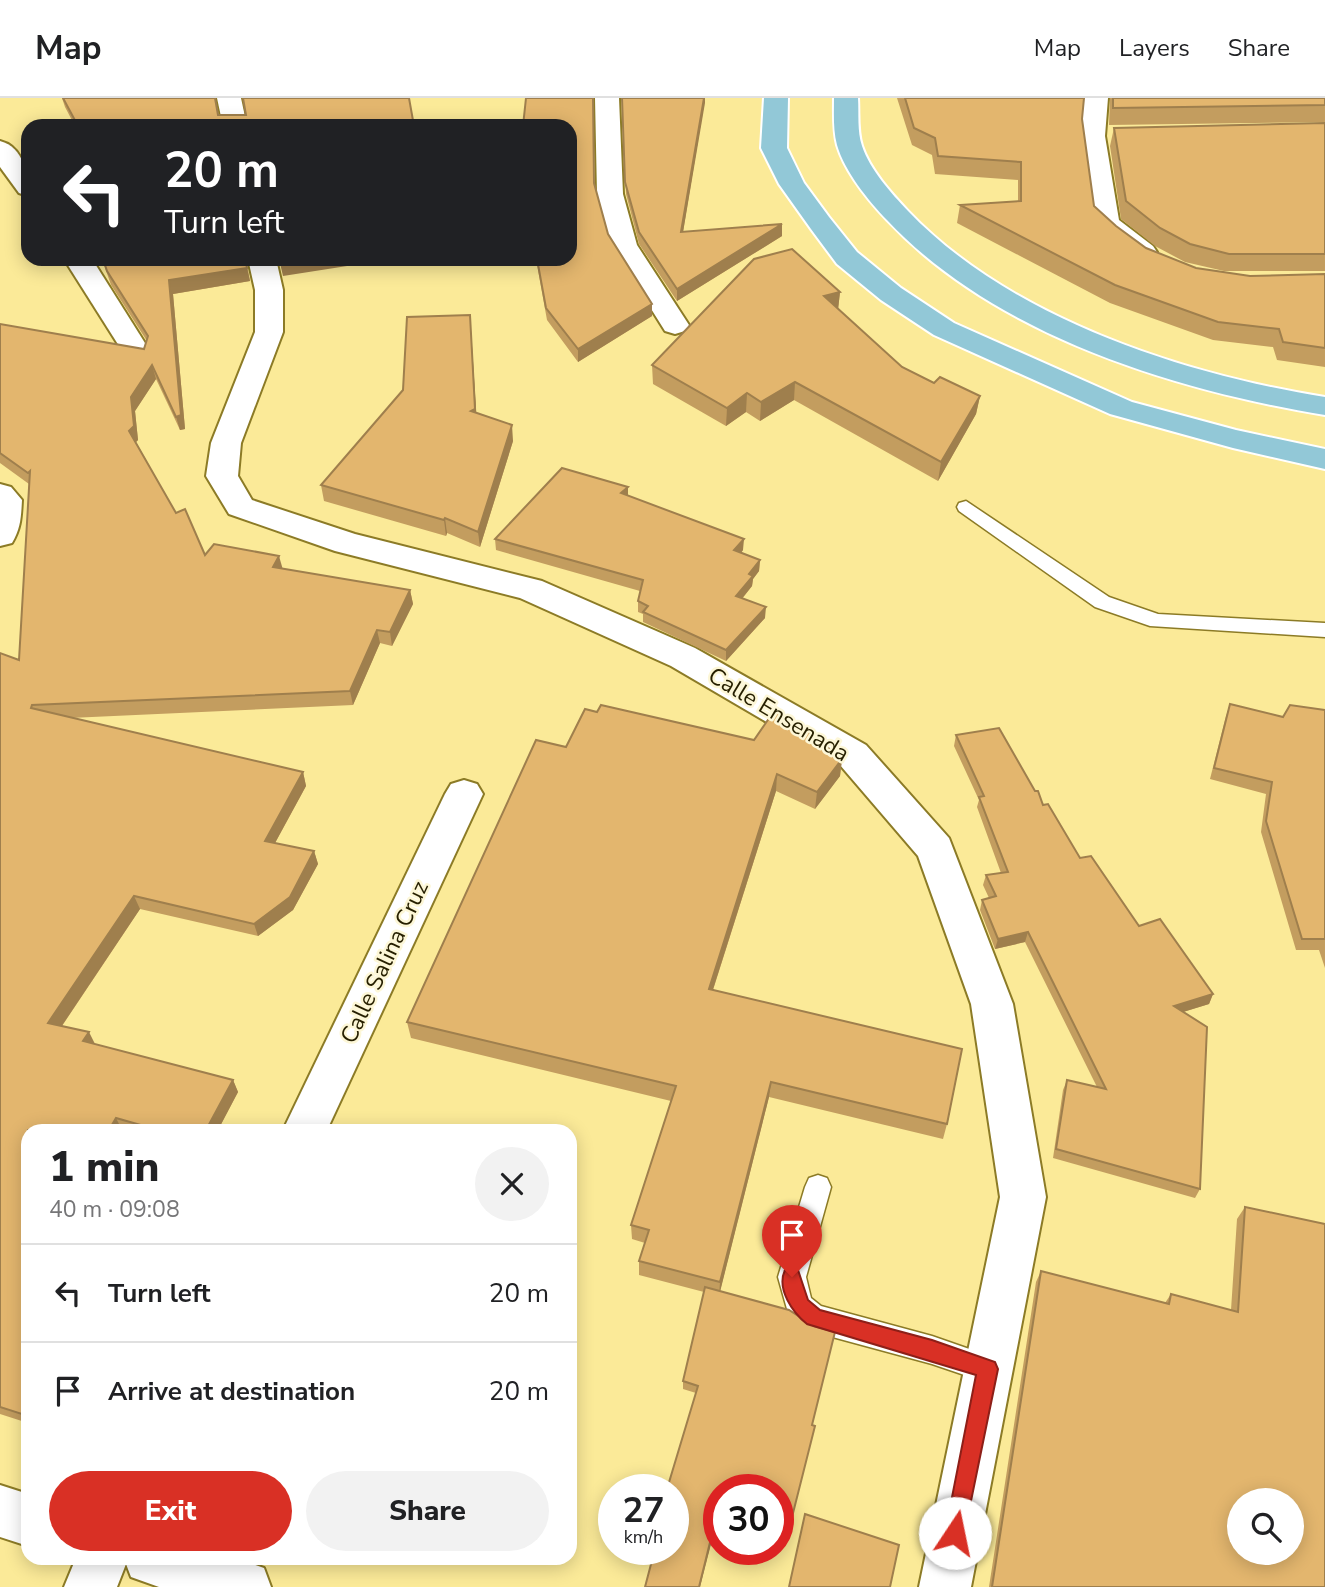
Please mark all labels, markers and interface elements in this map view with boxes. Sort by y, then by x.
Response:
text: Map [35,26,102,71]
text: Map [1034,32,1081,64]
text: Layers [1119,32,1190,64]
text: Share [1228,32,1290,64]
text: 20 m [164,137,279,204]
icon: left [49,147,140,238]
text: Turn left [164,201,284,244]
street label: Calle Ensenada [702,660,855,769]
street label: Calle Salina Cruz [333,876,436,1048]
text: 1 min [49,1139,159,1196]
button: close [475,1147,549,1221]
text: 40 m · 09:08 [49,1194,180,1225]
pin [762,1205,822,1277]
icon: arrive [773,1216,811,1254]
icon: left [49,1274,87,1312]
text: Turn left [108,1276,211,1311]
text: 20 m [489,1276,549,1311]
icon: arrive [49,1372,87,1410]
text: Arrive at destination [108,1374,355,1409]
text: 20 m [489,1374,549,1409]
button: Exit [49,1471,292,1551]
button: Share [306,1471,549,1551]
speed limit sign: 30 [703,1474,794,1565]
text: 27 [622,1487,665,1534]
map controls [1227,1488,1304,1565]
button: search [1227,1488,1304,1565]
position arrow [918,1496,992,1570]
text: km/h [624,1525,663,1549]

